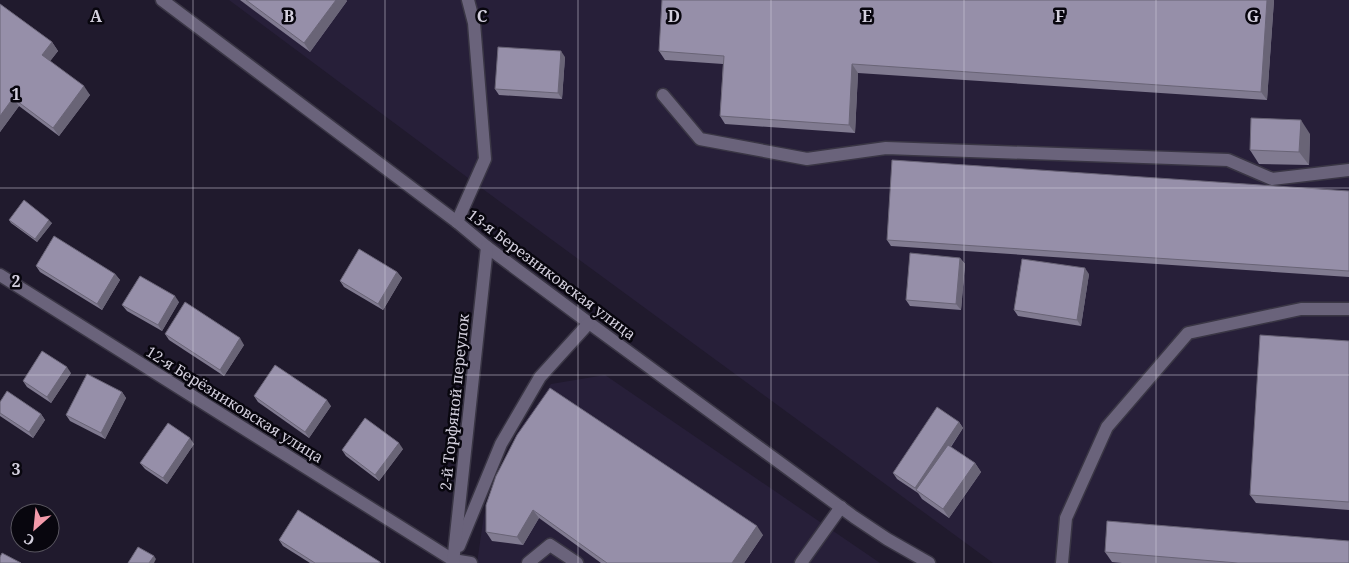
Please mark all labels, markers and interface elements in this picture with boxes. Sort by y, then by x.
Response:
text: A [90,5,103,27]
text: B [284,5,295,27]
text: C [477,5,488,27]
text: D [668,5,680,27]
text: E [862,5,872,27]
text: F [1055,5,1065,27]
text: G [1247,5,1259,27]
text: 1 [11,83,21,105]
street label: 13-я Березниковская улица [464,204,640,344]
text: 2 [11,270,21,292]
street label: 2-й Торфяной переулок [435,313,473,491]
street label: 12-я Берёзниковская улица [143,341,327,467]
text: 3 [11,458,21,480]
north arrow [10,503,60,553]
text: С [20,529,37,551]

